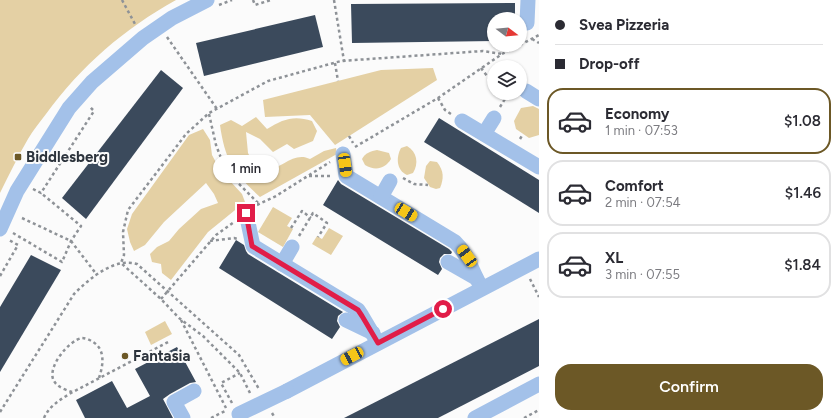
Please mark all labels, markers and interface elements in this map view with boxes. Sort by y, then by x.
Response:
north arrow [487,12,527,52]
map controls [487,12,527,100]
text: Svea Pizzeria [579,16,669,34]
text: Drop-off [579,55,640,73]
button: layers [487,60,527,100]
icon: car [557,103,593,139]
text: Economy [605,105,670,123]
text: $1.08 [784,112,821,130]
text: 1 min · 07:53 [605,123,678,138]
place label: Biddlesberg [26,148,108,166]
marker: Biddlesberg [13,152,23,162]
car [337,152,353,178]
callout: 1 min [213,155,279,183]
text: 1 min [231,161,261,176]
icon: car [557,175,593,211]
text: Comfort [605,177,664,195]
text: $1.46 [785,184,821,202]
text: 2 min · 07:54 [605,195,681,210]
car [393,201,419,223]
route end [237,204,255,222]
car [455,243,479,269]
icon: car [557,247,593,283]
text: XL [605,249,623,267]
text: $1.84 [784,256,821,274]
text: 3 min · 07:55 [605,267,680,282]
route start [434,300,452,318]
car [339,345,365,367]
place label: Fantasia [133,347,191,365]
marker: Fantasia [120,351,130,361]
button: Confirm [555,364,823,410]

